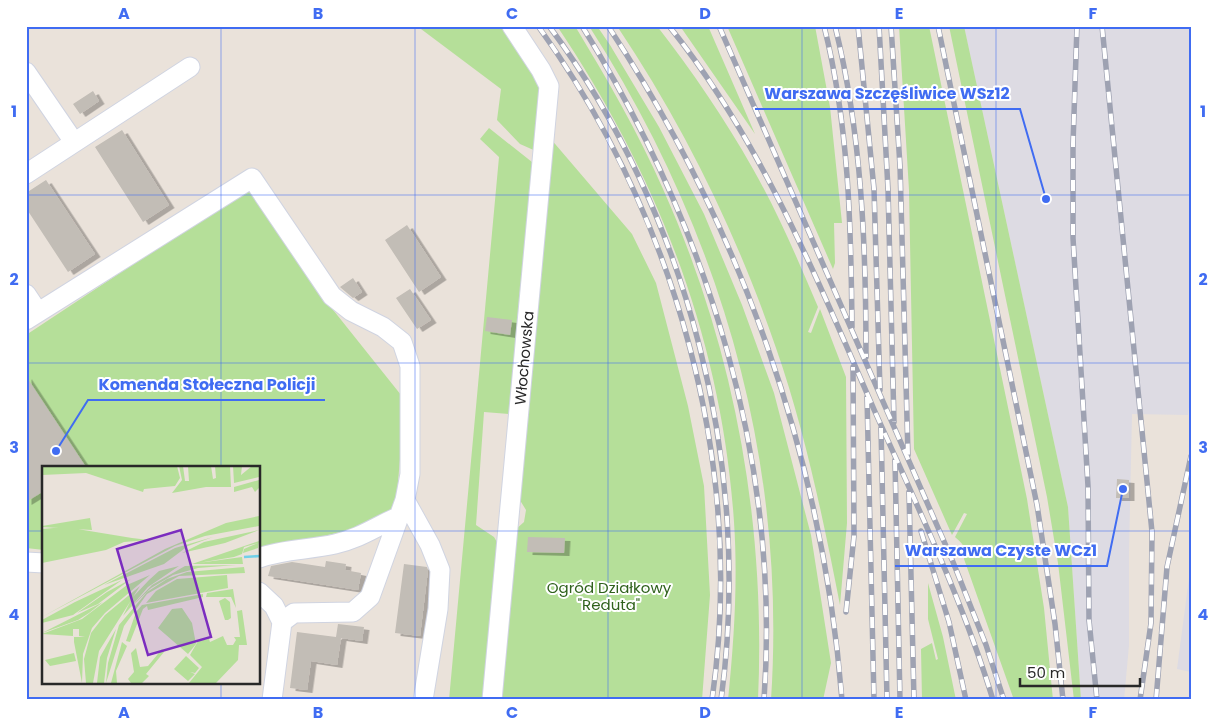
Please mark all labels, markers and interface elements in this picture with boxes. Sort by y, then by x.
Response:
text: A [118,2,130,25]
text: B [313,2,323,25]
text: C [506,2,518,25]
text: D [699,2,711,25]
text: E [895,2,903,25]
text: F [1089,2,1098,25]
callout: Warszawa Szczęśliwice WSz12 [755,78,1020,109]
text: Warszawa Szczęśliwice WSz12 [764,82,1010,105]
text: 1 [11,100,17,123]
text: 1 [1200,100,1206,123]
text: 2 [9,268,19,291]
text: 2 [1198,268,1208,291]
street label: Włochowska [509,310,539,406]
callout: Komenda Stołeczna Policji [88,369,325,400]
text: Komenda Stołeczna Policji [99,373,315,396]
text: 3 [9,436,19,459]
text: 3 [1198,436,1208,459]
inset map [42,466,260,684]
callout: Warszawa Czyste WCz1 [895,535,1107,566]
text: Warszawa Czyste WCz1 [905,539,1097,562]
park label: Ogród Działkowy "Reduta" [547,577,672,615]
text: 4 [9,603,20,626]
text: 4 [1198,603,1209,626]
scale bar [1020,656,1140,688]
text: 50 m [1027,662,1065,683]
text: A [118,701,130,724]
text: B [313,701,323,724]
text: C [506,701,518,724]
text: D [699,701,711,724]
text: E [895,701,903,724]
text: F [1089,701,1098,724]

